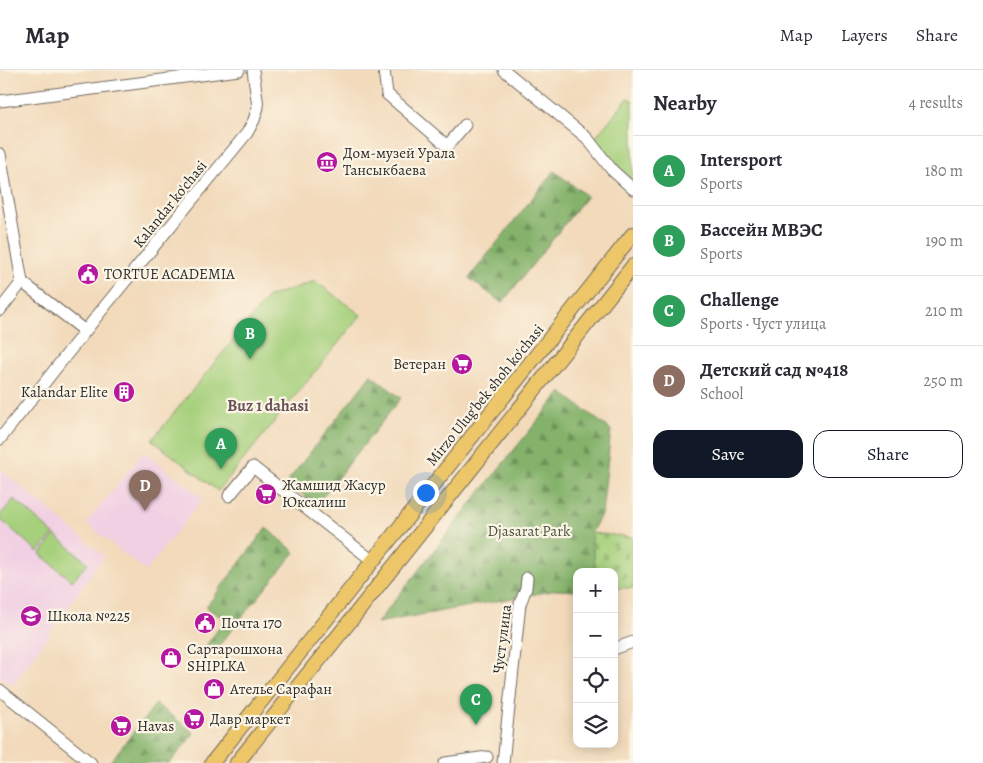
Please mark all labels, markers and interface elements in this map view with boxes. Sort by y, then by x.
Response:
text: Map [25,19,69,51]
text: Map [780,23,813,47]
text: Layers [841,23,888,47]
text: Share [916,23,958,47]
text: Nearby [653,89,716,117]
text: 4 results [909,92,963,114]
place label: Дом-музей Урала Тансыкбаева [343,143,455,180]
text: Intersport [700,147,782,173]
museum icon: Дом-музей Урала Тансыкбаева [315,150,339,174]
street label: Kalandar ko'chasi [129,156,211,252]
text: A [664,160,674,182]
text: 180 m [925,160,963,182]
text: Sports [700,173,743,195]
text: Бассейн МВЭС [700,217,823,243]
text: B [664,230,674,252]
text: 190 m [925,230,963,252]
text: Sports [700,243,743,265]
public building icon: TORTUE ACADEMIA [76,262,100,286]
place label: TORTUE ACADEMIA [104,264,235,284]
text: Challenge [700,287,779,313]
text: C [664,300,674,322]
text: 210 m [925,300,963,322]
text: Sports · Чуст улица [700,313,826,335]
pin: B [234,318,266,359]
street label: Mirzo Ulug'bek shoh ko'chasi [422,320,548,470]
supermarket icon: Ветеран [450,352,474,376]
place label: Ветеран [393,354,446,374]
text: Детский сад №418 [700,357,848,383]
text: D [663,370,675,392]
text: 250 m [924,370,963,392]
building icon: Kalandar Elite [112,380,136,404]
place label: Kalandar Elite [21,382,108,402]
text: School [700,383,743,405]
district label: Buz 1 dahasi [227,395,309,417]
pin: A [205,428,237,469]
button: Save [653,430,803,478]
button: Share [813,430,963,478]
pin: D [129,470,161,511]
place label: Жамшид Жасур Юксалиш [282,475,386,512]
your location [413,480,439,506]
supermarket icon: Жамшид Жасур Юксалиш [254,482,278,506]
park label: Djasarat Park [488,521,571,541]
map controls [573,568,618,748]
button: + [573,568,618,613]
street label: Чуст улица [488,603,516,675]
school or university icon: Школа №225 [19,604,43,628]
place label: Школа №225 [47,606,130,626]
public building icon: Почта 170 [193,611,217,635]
place label: Почта 170 [221,613,282,633]
button: − [573,613,618,658]
place label: Сартарошхона SHIPLKA [187,639,283,676]
shop icon: Сартарошхона SHIPLKA [159,646,183,670]
button: locate [573,658,618,703]
shop icon: Ателье Сарафан [202,677,226,701]
place label: Ателье Сарафан [229,679,332,699]
pin: C [460,684,492,725]
button: layers [573,703,618,748]
supermarket icon: Давр маркет [182,707,206,731]
place label: Давр маркет [210,709,291,729]
supermarket icon: Havas [109,714,133,738]
place label: Havas [137,716,174,736]

